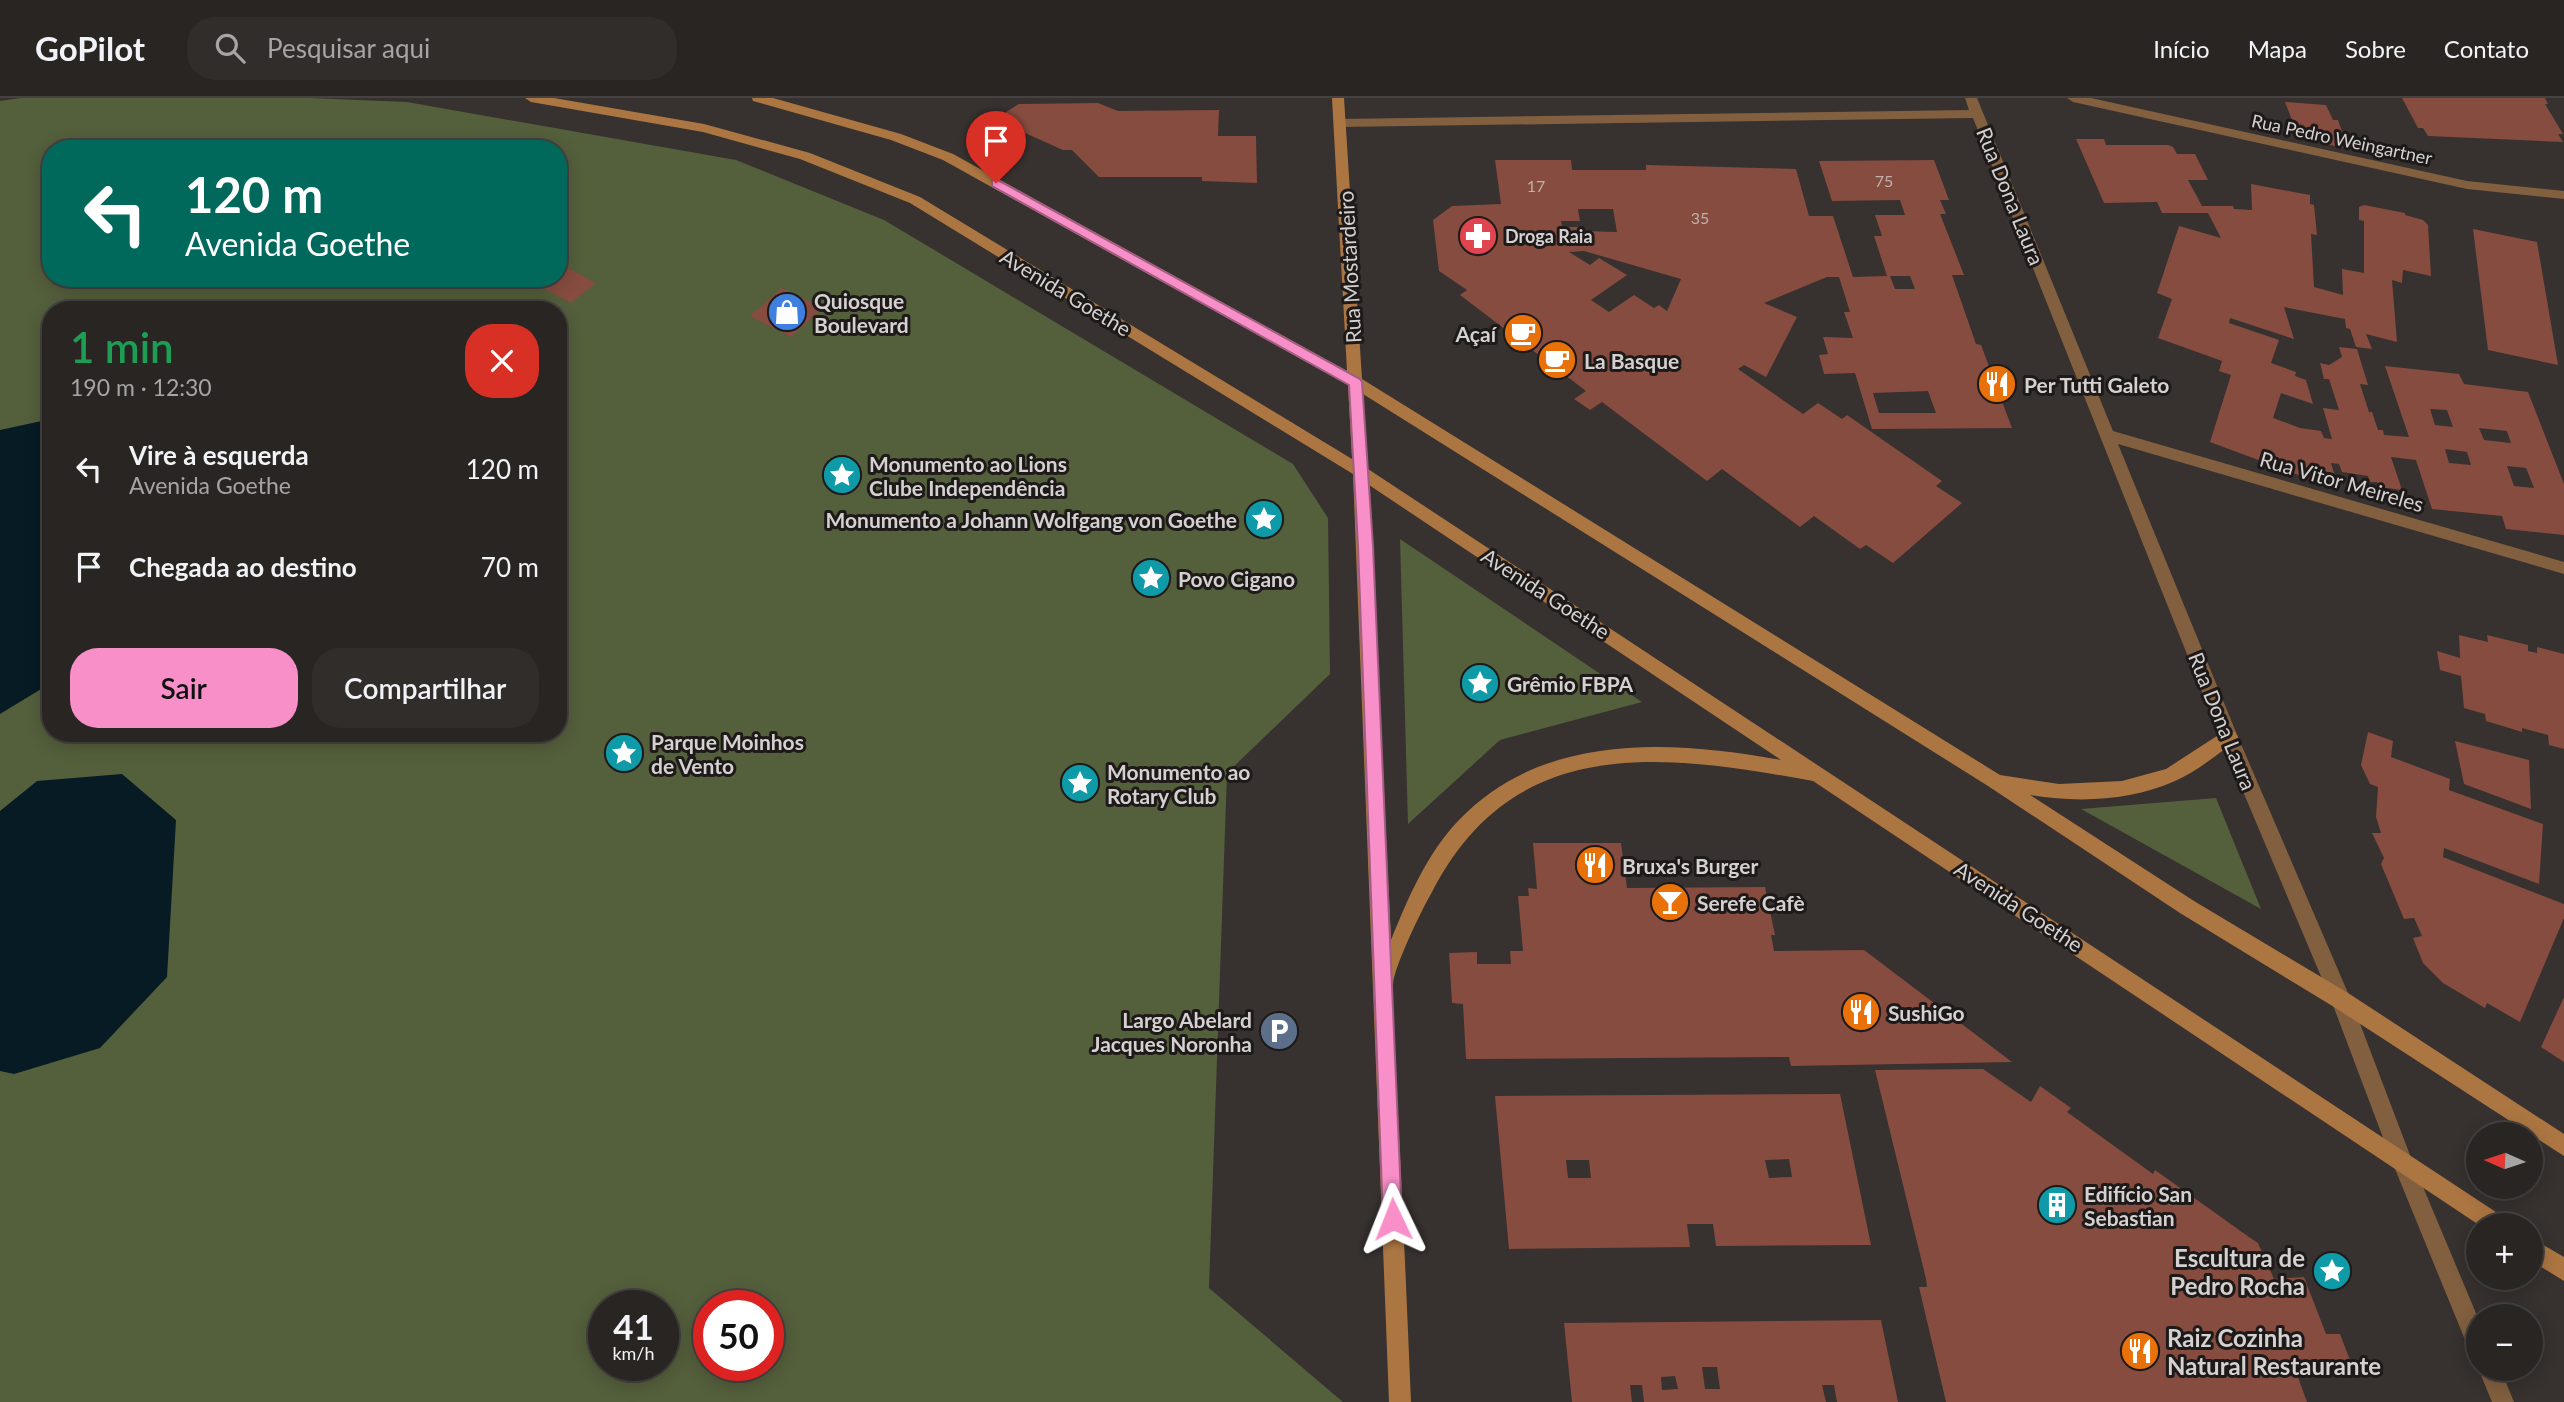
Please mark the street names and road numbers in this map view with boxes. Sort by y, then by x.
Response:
street label: Rua Pedro Weingartner [2250,109,2435,169]
street label: Rua Dona Laura [1972,123,2050,269]
street label: Rua Mostardeiro [1333,190,1365,344]
street label: Avenida Goethe [996,243,1136,341]
street label: Rua Vitor Meireles [2257,446,2427,516]
street label: Avenida Goethe [1477,542,1615,644]
street label: Rua Dona Laura [2184,648,2262,794]
street label: Avenida Goethe [1950,855,2088,957]

